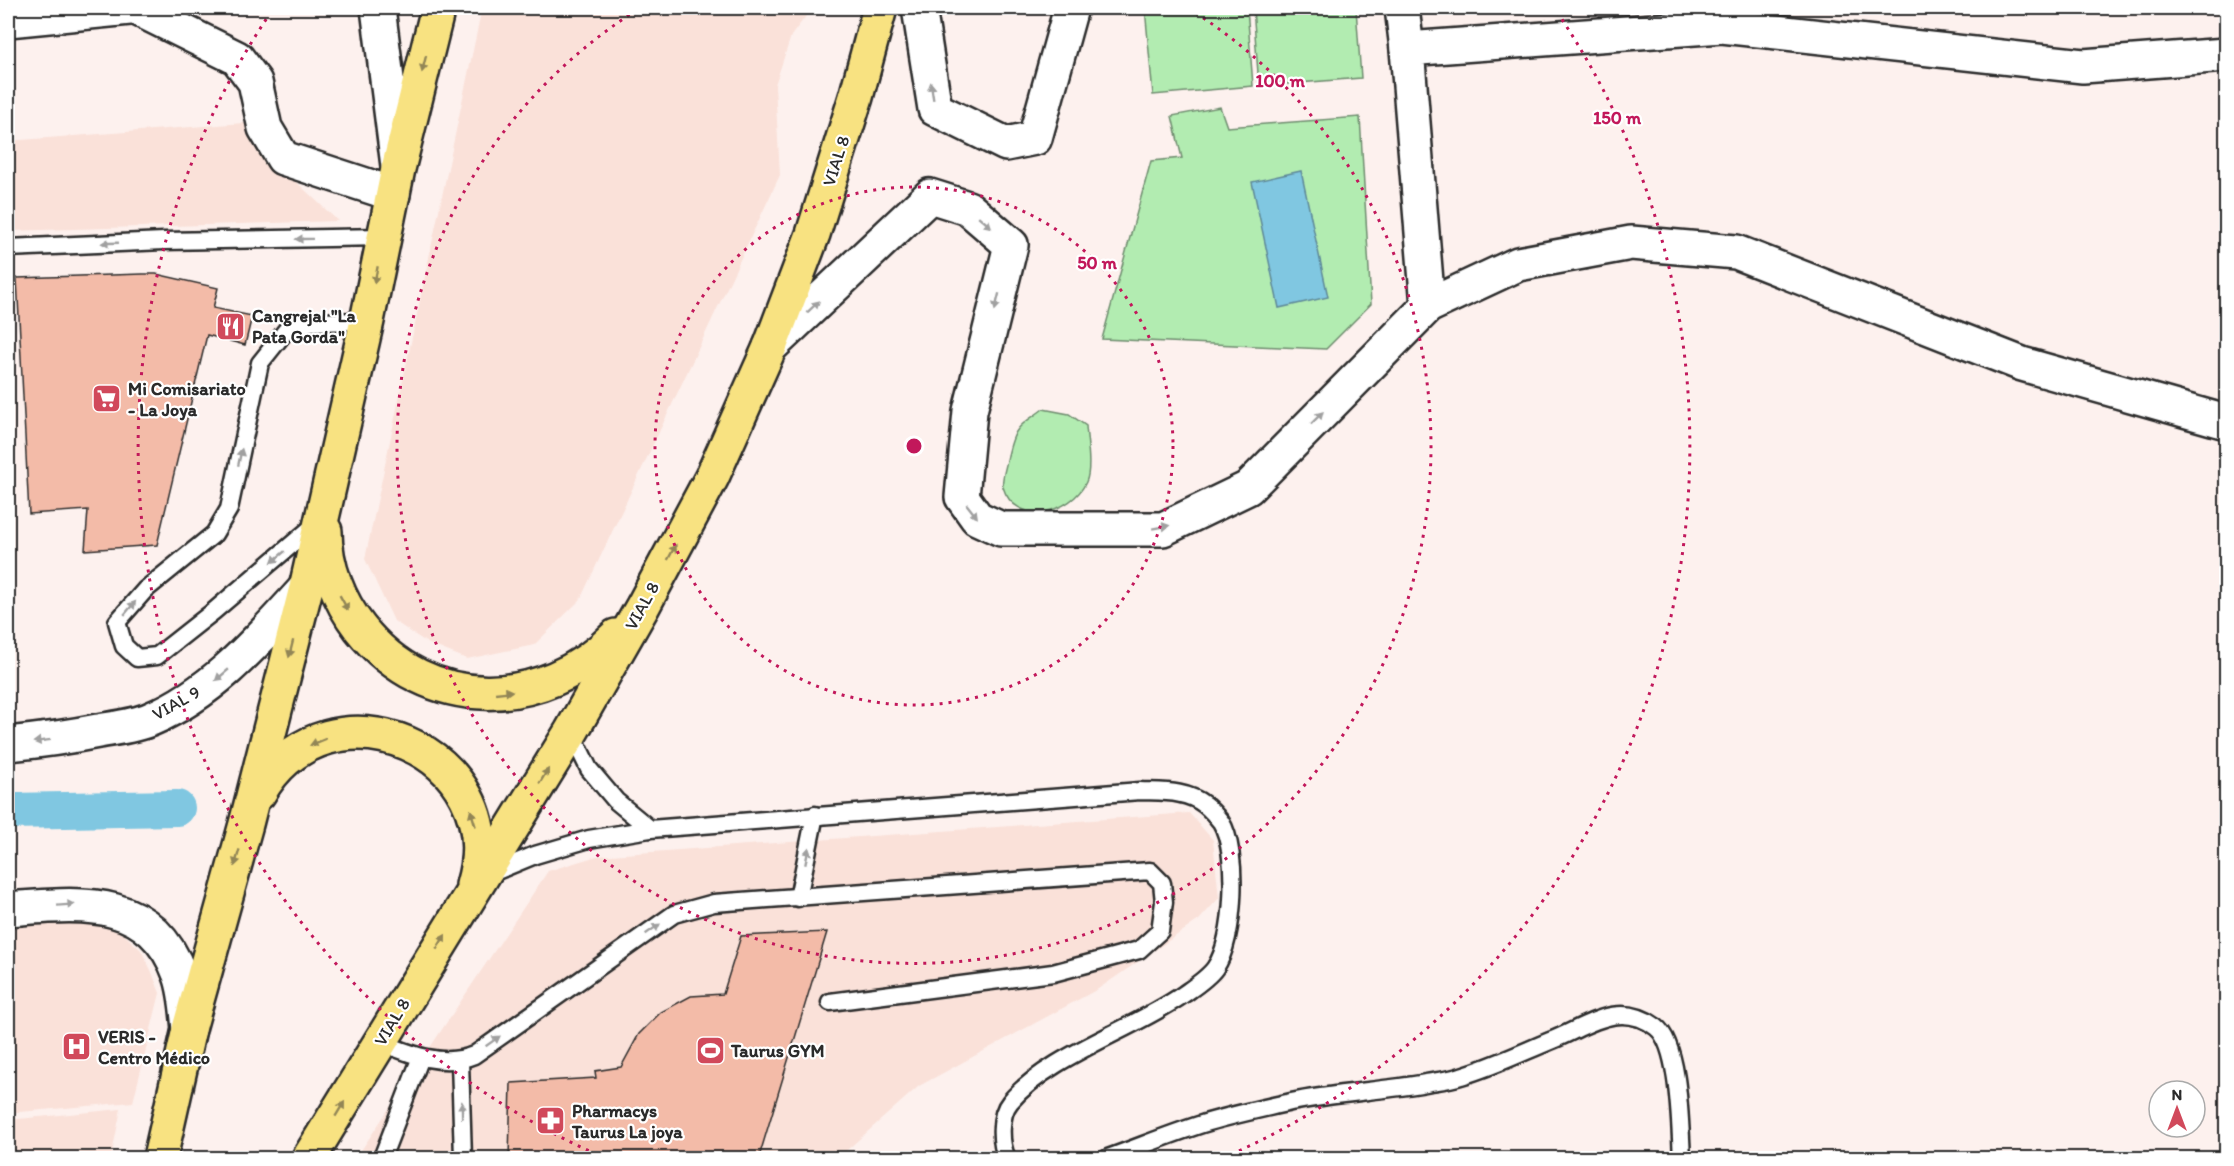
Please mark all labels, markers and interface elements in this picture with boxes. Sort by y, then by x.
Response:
one-way arrow [419,55,429,73]
text: 100 m [1255,70,1306,92]
one-way arrow [927,82,936,101]
text: 150 m [1593,107,1642,129]
street label: VIAL 8 [818,133,855,189]
one-way arrow [977,216,993,229]
one-way arrow [295,234,314,244]
one-way arrow [100,239,119,248]
text: 50 m [1077,252,1118,274]
one-way arrow [371,266,381,284]
one-way arrow [991,293,1001,311]
one-way arrow [805,300,820,314]
place label: Cangrejal "La Pata Gorda" [252,305,357,348]
restaurant icon: Cangrejal "La Pata Gorda" [215,310,247,342]
place label: Mi Comisariato - La Joya [128,378,246,421]
supermarket icon: Mi Comisariato - La Joya [91,383,123,415]
one-way arrow [1310,411,1324,425]
centre of rings [904,436,924,456]
one-way arrow [236,447,245,466]
one-way arrow [966,503,979,519]
one-way arrow [1152,522,1171,531]
one-way arrow [667,544,677,561]
one-way arrow [271,550,286,563]
street label: VIAL 8 [620,578,664,634]
one-way arrow [339,594,349,611]
one-way arrow [123,600,136,616]
one-way arrow [285,640,295,658]
one-way arrow [214,668,230,681]
street label: VIAL 9 [148,681,204,725]
one-way arrow [495,687,514,697]
one-way arrow [32,736,51,745]
one-way arrow [309,737,327,747]
one-way arrow [538,768,549,784]
one-way arrow [468,809,477,827]
one-way arrow [803,847,812,866]
one-way arrow [232,849,241,867]
one-way arrow [56,900,75,910]
one-way arrow [644,923,660,935]
one-way arrow [436,934,447,950]
street label: VIAL 8 [369,994,415,1050]
place label: VERIS - Centro Médico [98,1026,210,1069]
hospital icon: VERIS - Centro Médico [61,1031,93,1063]
one-way arrow [485,1035,501,1047]
sports icon: Taurus GYM [694,1035,726,1067]
place label: Taurus GYM [730,1040,824,1062]
north arrow [2147,1079,2207,1139]
text: N [2172,1085,2182,1104]
one-way arrow [457,1100,466,1119]
place label: Pharmacys Taurus La joya [571,1100,683,1143]
one-way arrow [334,1101,345,1117]
pharmacy icon: Pharmacys Taurus La joya [535,1105,567,1137]

